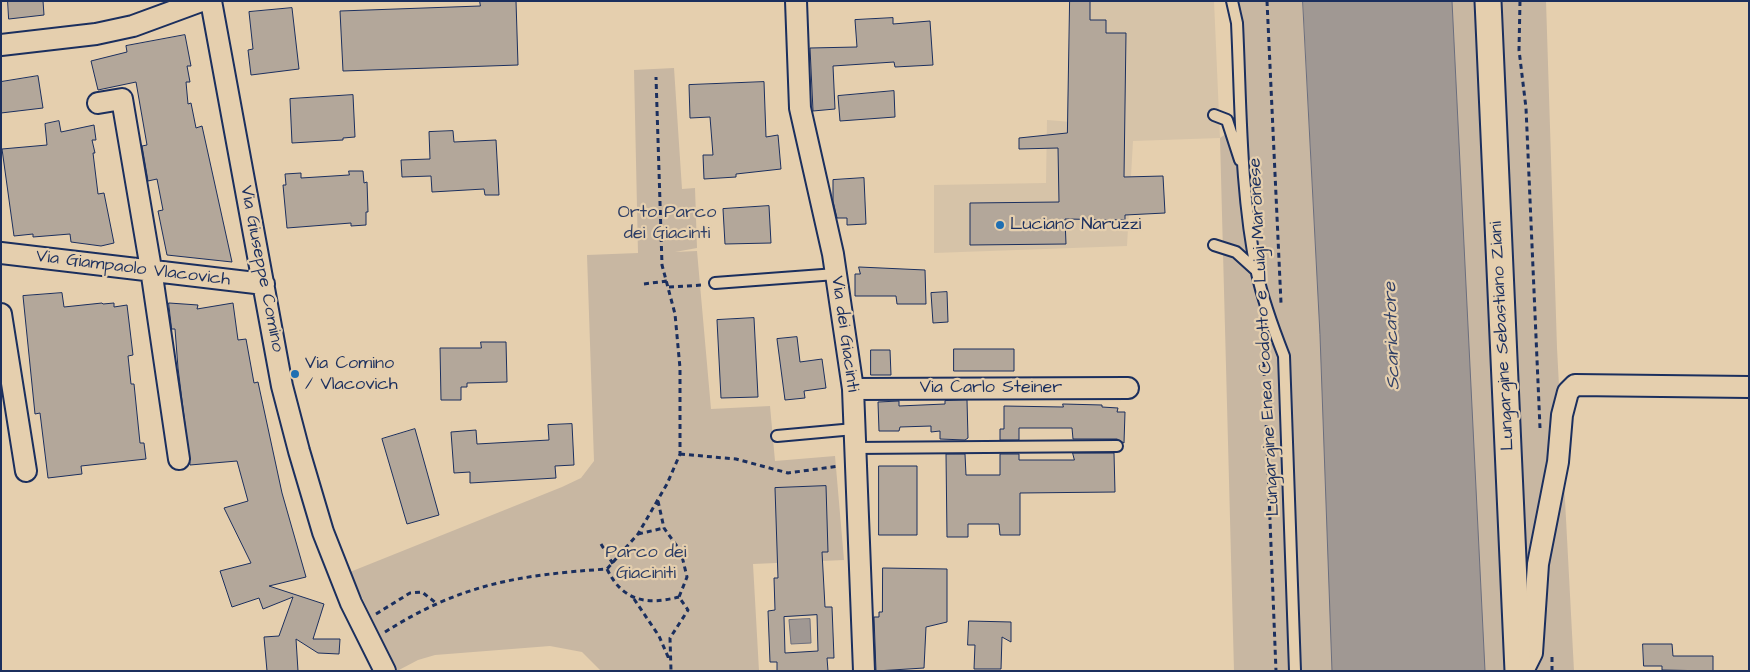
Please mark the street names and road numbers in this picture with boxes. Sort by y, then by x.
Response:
street label: Lungargine Enea Codotto e Luigi Maronese [1245,157,1285,517]
street label: Via Giuseppe Comino [234,184,288,354]
street label: Lungargine Sebastiano Ziani [1486,221,1520,451]
street label: Via Giampaolo Vlacovich [35,246,231,292]
street label: Via dei Giacinti [825,275,863,393]
street label: Via Carlo Steiner [920,377,1062,399]

